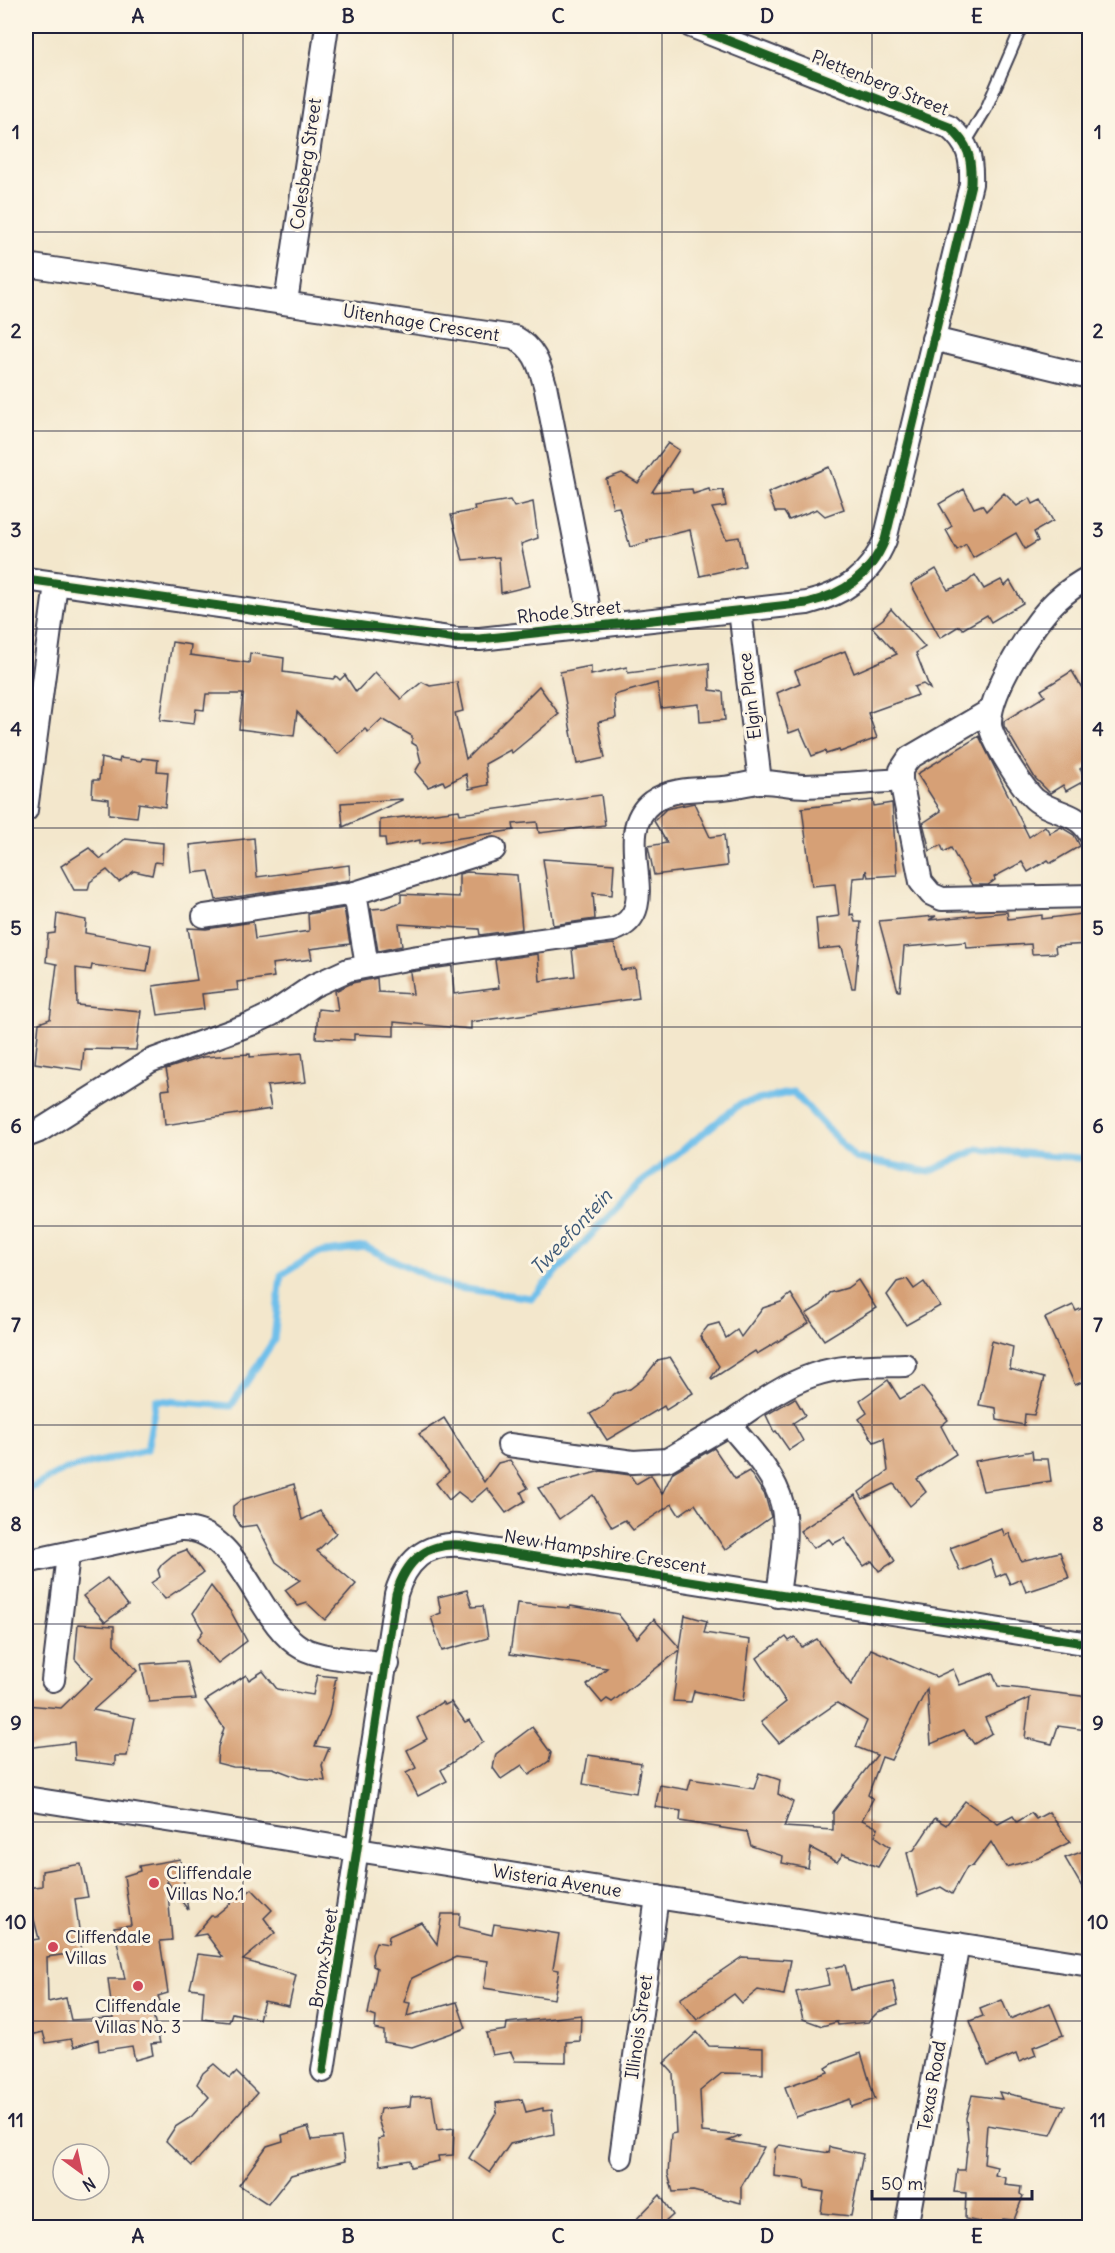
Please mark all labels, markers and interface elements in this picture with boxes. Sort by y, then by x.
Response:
text: A [132,3,145,28]
text: B [341,3,355,28]
text: C [551,3,565,28]
text: D [760,3,774,28]
text: E [971,3,983,28]
street label: Plettenberg Street [808,45,952,121]
street label: Colesberg Street [285,97,326,231]
text: 1 [12,119,20,144]
text: 1 [1094,119,1102,144]
street label: Uitenhage Crescent [341,299,501,346]
text: 2 [11,318,22,343]
text: 2 [1093,318,1104,343]
text: 3 [10,517,22,542]
text: 3 [1092,517,1104,542]
street label: Rhode Street [516,595,622,628]
street label: Elgin Place [733,651,766,741]
text: 4 [10,716,22,741]
text: 4 [1092,716,1104,741]
text: 5 [10,915,22,940]
text: 5 [1092,915,1104,940]
text: 6 [10,1113,22,1138]
text: 6 [1092,1113,1104,1138]
water label: Tweefontein [524,1183,617,1280]
text: 7 [11,1312,21,1337]
text: 7 [1093,1312,1103,1337]
text: 8 [10,1511,22,1536]
text: 8 [1092,1511,1104,1536]
street label: New Hampshire Crescent [502,1524,708,1579]
text: 9 [10,1710,22,1735]
text: 9 [1092,1710,1104,1735]
street label: Wisteria Avenue [491,1859,623,1902]
place label: Cliffendale Villas No.1 [166,1861,252,1905]
marker: Cliffendale Villas No.1 [147,1876,161,1890]
street label: Bronx Street [304,1906,343,2009]
text: 10 [5,1909,27,1934]
text: 10 [1087,1909,1109,1934]
place label: Cliffendale Villas [65,1925,151,1969]
marker: Cliffendale Villas [46,1940,60,1954]
street label: Illinois Street [620,1973,657,2081]
marker: Cliffendale Villas No. 3 [131,1979,145,1993]
place label: Cliffendale Villas No. 3 [95,1994,181,2038]
street label: Texas Road [912,2039,951,2133]
text: 11 [8,2107,24,2132]
text: 11 [1090,2107,1106,2132]
north arrow [51,2142,111,2202]
scale bar [872,2163,1032,2201]
text: 50 m [881,2172,923,2195]
text: N [79,2173,99,2196]
text: A [132,2223,145,2248]
text: B [341,2223,355,2248]
text: C [551,2223,565,2248]
text: D [760,2223,774,2248]
text: E [971,2223,983,2248]

